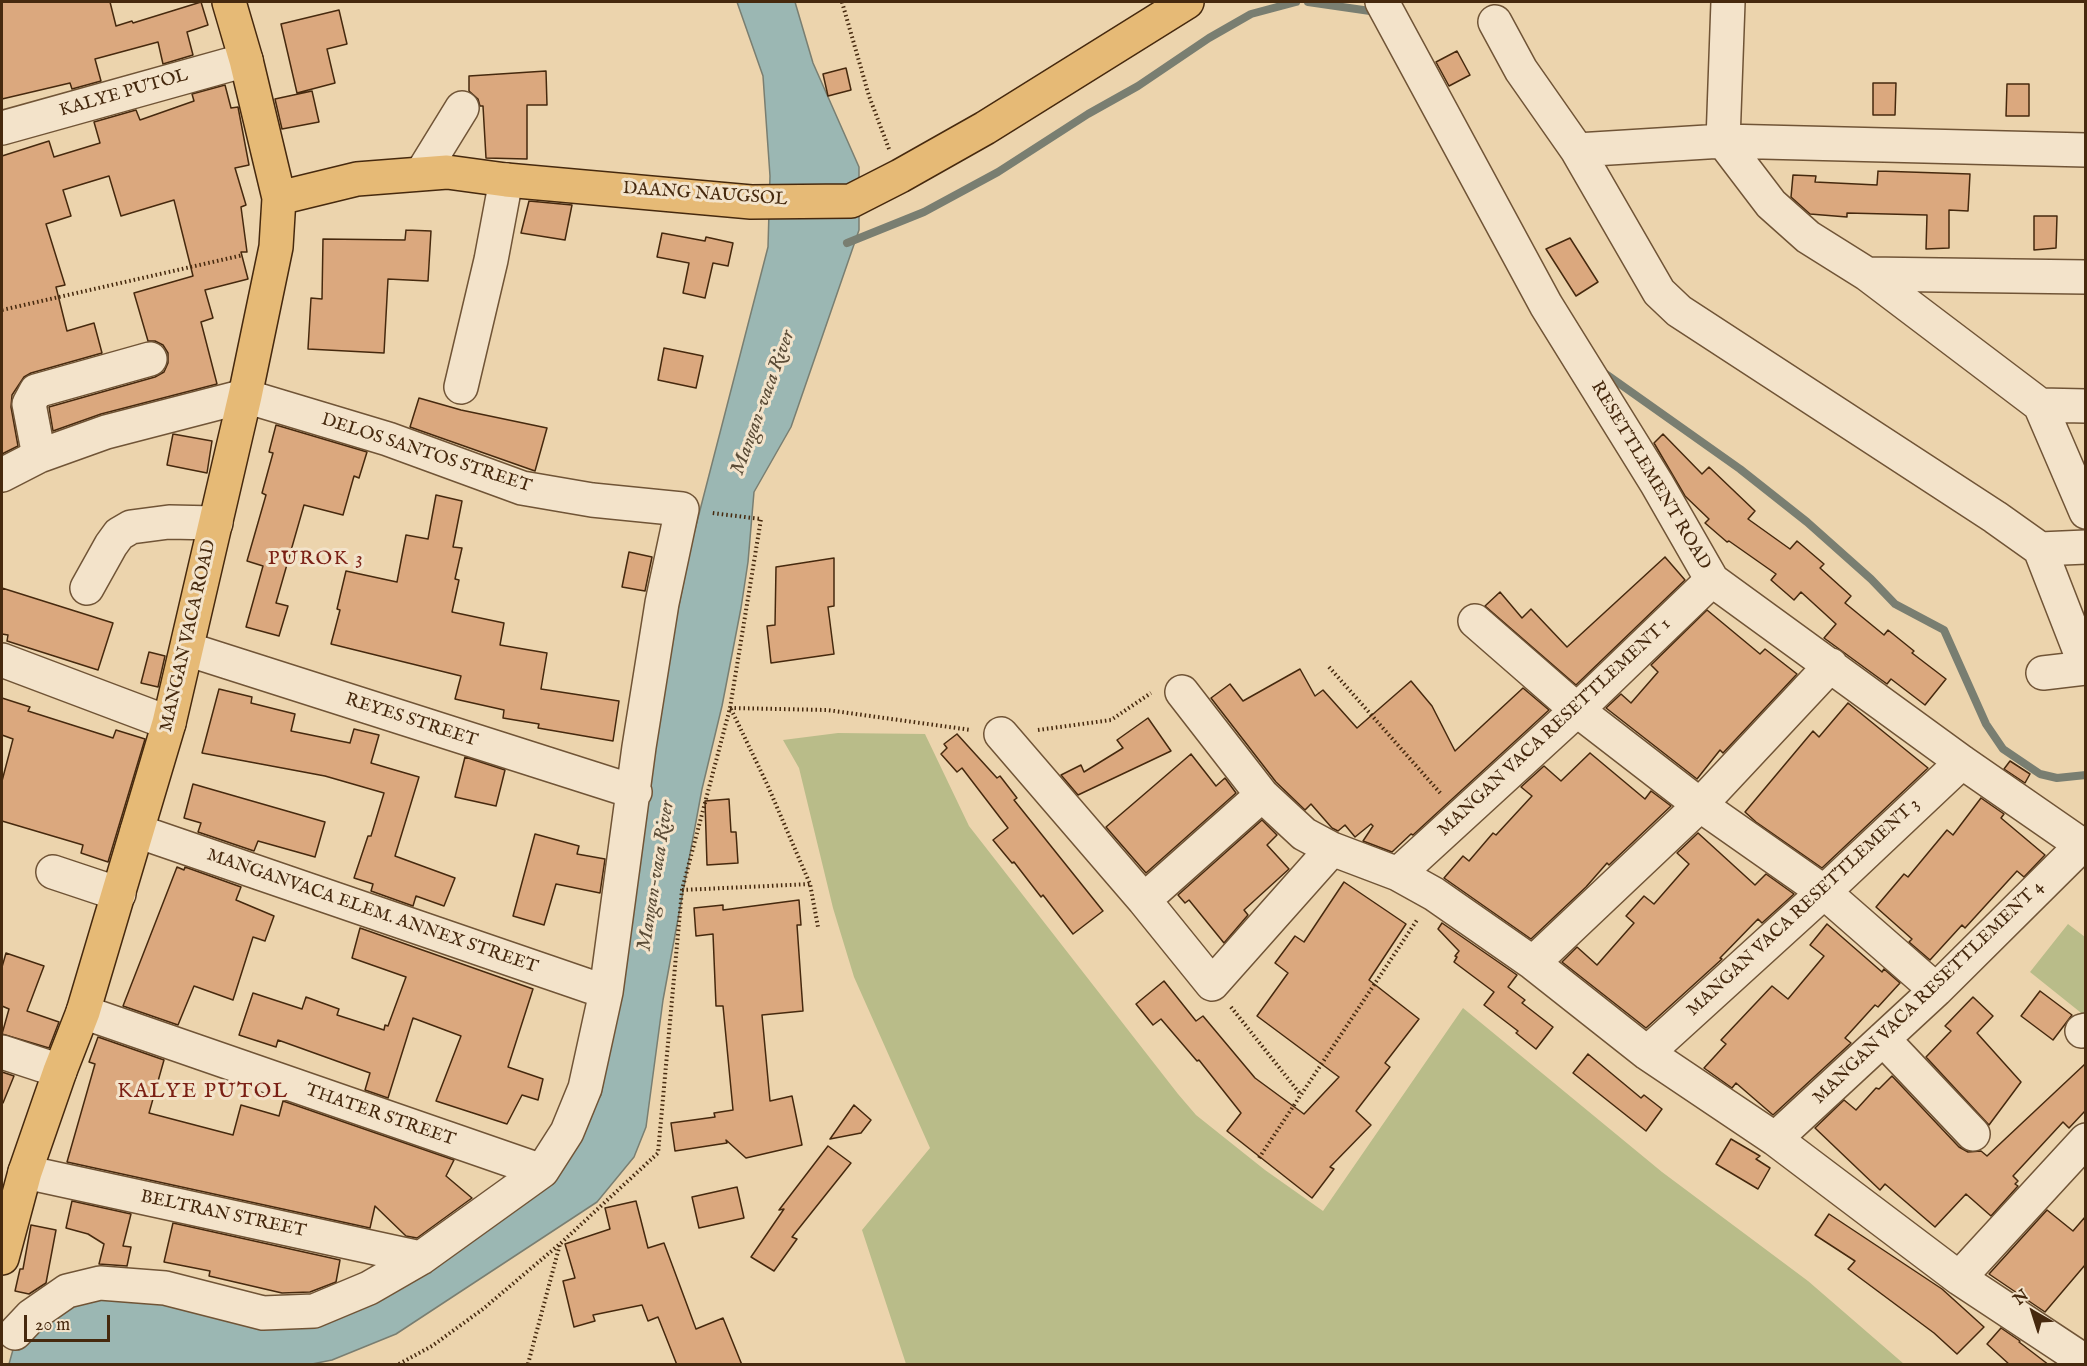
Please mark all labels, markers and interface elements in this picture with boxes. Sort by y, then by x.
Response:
street label: KALYE PUTOL [57,65,191,123]
street label: DAANG NAUGSOL [622,178,788,212]
water label: Mangan-vaca River [727,327,801,479]
street label: RESETTLEMENT ROAD [1585,378,1715,574]
street label: DELOS SANTOS STREET [318,410,534,498]
street label: MANGAN VACA ROAD [156,538,222,734]
district label: PUROK 3 [268,548,364,572]
street label: MANGAN VACA RESETTLEMENT 1 [1434,614,1676,842]
street label: REYES STREET [342,689,480,753]
street label: MANGAN VACA RESETTLEMENT 3 [1683,794,1925,1022]
water label: Mangan-vaca River [633,799,681,953]
street label: MANGANVACA ELEM. ANNEX STREET [204,845,540,979]
street label: MANGAN VACA RESETTLEMENT 4 [1809,877,2049,1109]
district label: KALYE PUTOL [117,1080,289,1106]
street label: THATER STREET [302,1080,458,1152]
street label: BELTRAN STREET [138,1187,308,1243]
north arrow [2003,1282,2063,1342]
text: N [2010,1286,2033,1310]
scale bar [27,1303,112,1341]
text: 20 m [35,1314,70,1337]

